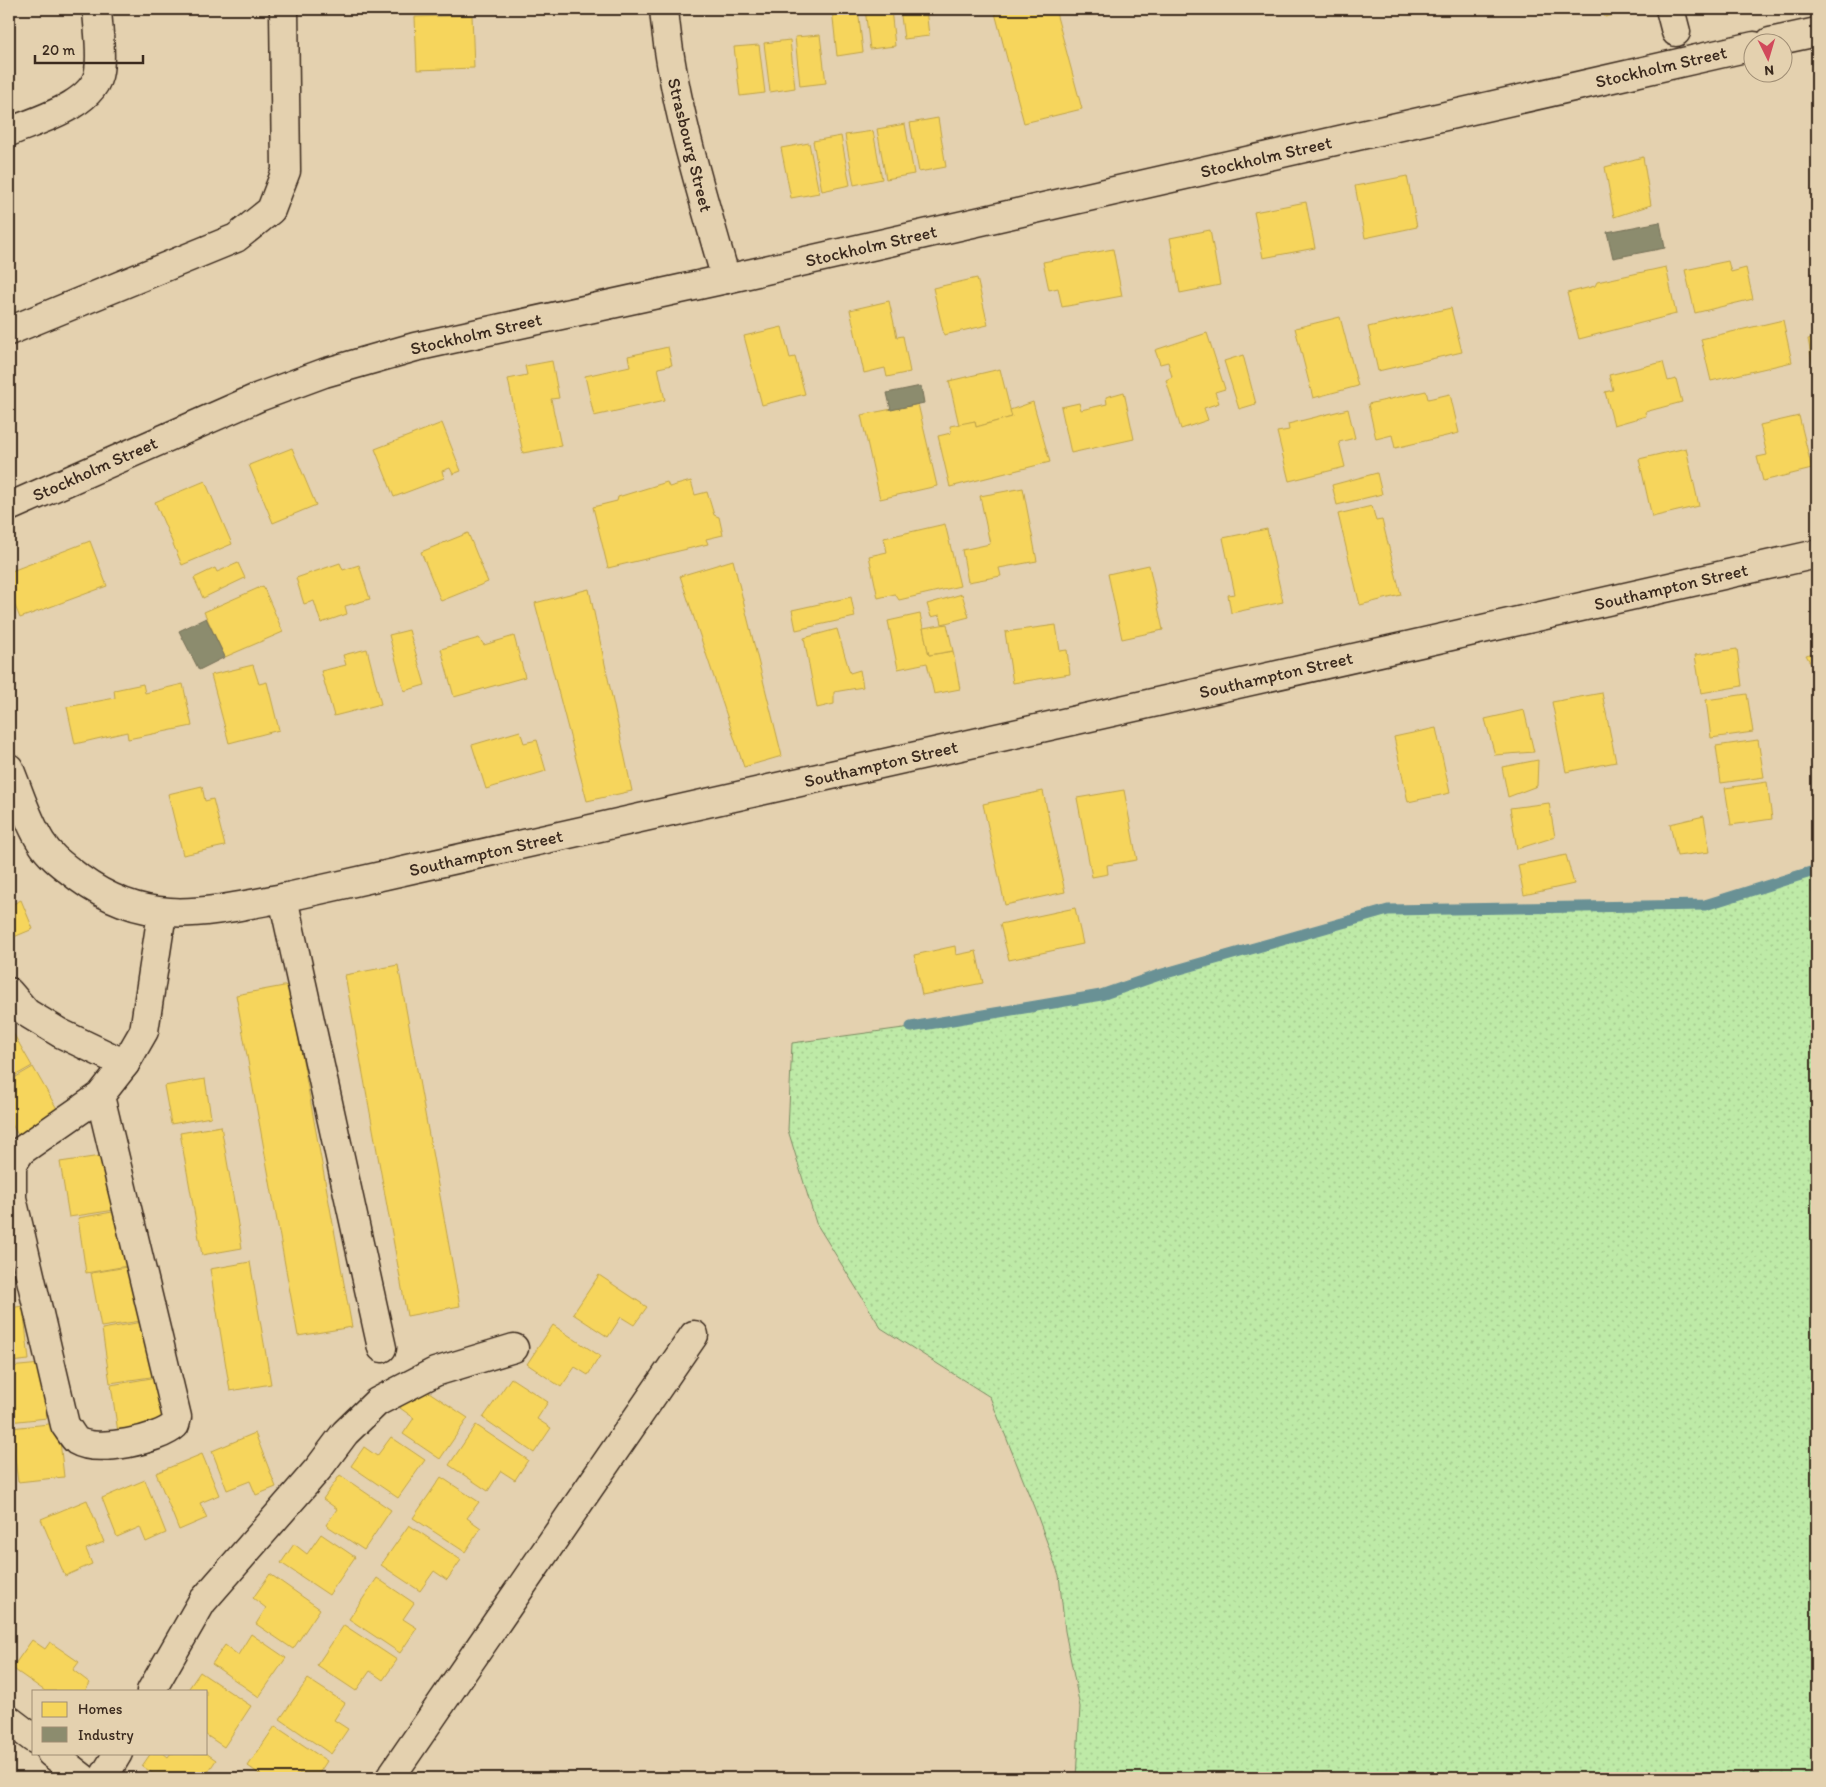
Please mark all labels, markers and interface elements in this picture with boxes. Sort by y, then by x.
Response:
scale bar [35,32,142,64]
north arrow [1744,32,1794,82]
text: 20 m [42,41,76,59]
street label: Stockholm Street [1593,41,1729,93]
text: N [1764,62,1775,79]
street label: Strasbourg Street [663,76,717,214]
street label: Stockholm Street [1198,131,1334,183]
street label: Stockholm Street [803,220,939,272]
street label: Stockholm Street [408,308,544,360]
street label: Stockholm Street [29,432,161,506]
street label: Southampton Street [1592,559,1750,615]
street label: Southampton Street [1197,647,1355,703]
street label: Southampton Street [802,736,960,792]
street label: Southampton Street [407,825,565,881]
legend [32,1690,208,1754]
text: Homes [78,1700,123,1718]
text: Industry [78,1726,134,1744]

